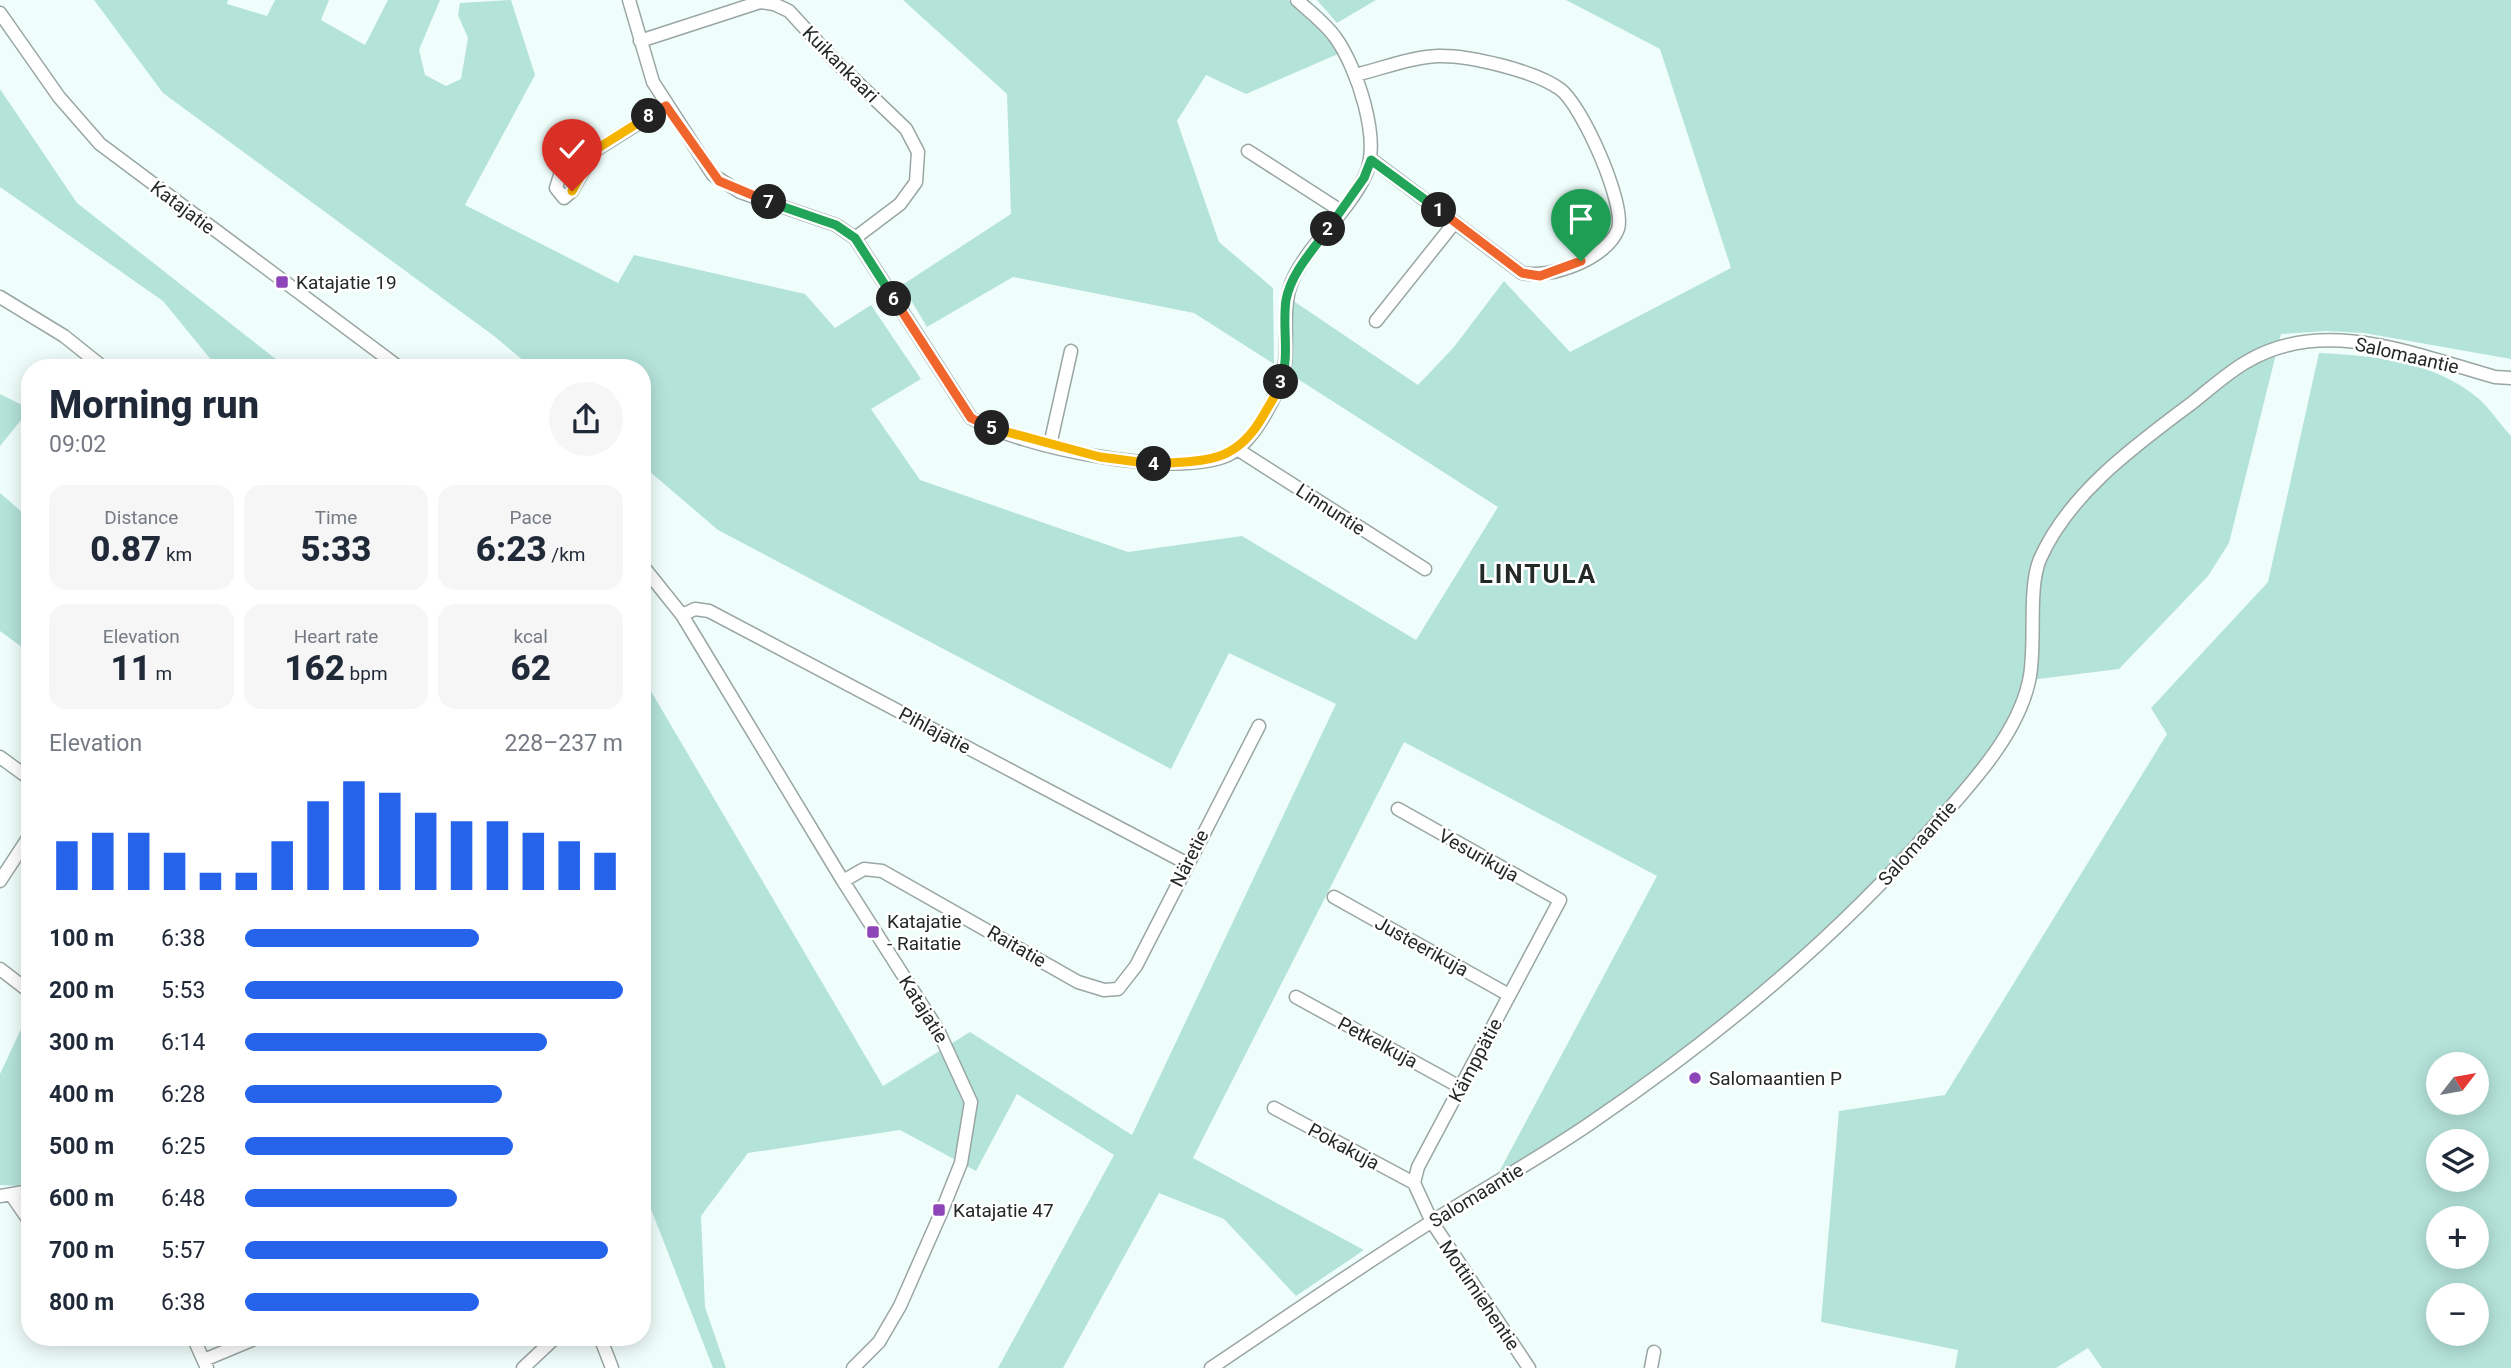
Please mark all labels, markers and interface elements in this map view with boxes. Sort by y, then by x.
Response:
street label: Kuikankaari [798,21,884,107]
pin: 8 [632,99,666,134]
text: 8 [643,104,654,127]
pin [542,119,602,191]
icon: check [553,130,591,168]
street label: Katajatie [146,176,219,239]
pin: 7 [752,184,786,220]
pin [1551,189,1611,261]
text: 7 [763,190,774,213]
pin: 1 [1422,192,1456,228]
text: 1 [1433,198,1444,221]
icon: arrive [1562,200,1600,238]
pin: 2 [1310,212,1346,246]
text: 2 [1322,217,1333,240]
place label: Katajatie 19 [296,271,397,294]
marker: Katajatie 19 [274,274,290,290]
pin: 6 [876,282,912,316]
text: 6 [888,287,899,310]
street label: Salomaantie [2353,332,2461,379]
pin: 3 [1264,364,1298,400]
text: 3 [1275,370,1286,393]
button: share [549,382,623,456]
text: Morning run [49,383,259,427]
pin: 5 [974,410,1010,446]
text: 5 [986,416,997,439]
text: 09:02 [49,431,106,458]
pin: 4 [1136,447,1172,482]
text: 4 [1148,452,1159,475]
street label: Linnuntie [1292,479,1370,540]
text: Distance [104,506,178,529]
text: Time [315,506,357,529]
text: Pace [510,506,552,529]
text: 0.87 [90,529,161,570]
text: 5:33 [301,529,371,570]
text: 6:23 [476,529,547,570]
text: km [161,543,192,566]
text: /km [547,543,585,566]
district label: LINTULA [1479,559,1597,589]
text: Elevation [103,625,180,648]
text: Heart rate [294,625,378,648]
text: kcal [513,625,548,648]
text: 11 [110,648,151,689]
text: 162 [284,648,345,689]
text: 62 [510,648,551,689]
text: m [151,662,172,685]
text: bpm [345,662,388,685]
street label: Pihlajatie [895,702,975,759]
text: Elevation [49,730,142,757]
text: 228–237 m [504,730,623,757]
street label: Salomaantie [1873,796,1961,890]
street label: Vesurikuja [1435,824,1523,887]
street label: Näretie [1165,826,1214,891]
place label: Katajatie - Raitatie [887,910,962,955]
street label: Justeerikuja [1371,911,1472,982]
street label: Raitatie [983,920,1050,972]
marker: Katajatie - Raitatie [865,924,881,940]
text: 100 m [49,925,114,952]
text: 6:38 [161,925,205,952]
street label: Katajatie [894,972,953,1047]
text: 200 m [49,977,114,1004]
text: 5:53 [161,977,205,1004]
street label: Petkelkuja [1334,1012,1422,1073]
street label: Kämppätie [1444,1014,1507,1106]
text: 300 m [49,1029,114,1056]
text: 6:14 [161,1029,205,1056]
north arrow [2426,1052,2488,1115]
map controls [2426,1052,2489,1346]
place label: Salomaantien P [1709,1067,1842,1090]
marker: Salomaantien P [1687,1070,1703,1086]
text: 400 m [49,1081,114,1108]
text: 6:28 [161,1081,205,1108]
street label: Pokakuja [1304,1118,1383,1175]
button: layers [2426,1129,2489,1192]
text: 500 m [49,1133,114,1160]
text: 6:25 [161,1133,205,1160]
street label: Salomaantie [1425,1158,1528,1233]
text: 600 m [49,1185,114,1212]
text: 6:48 [161,1185,205,1212]
place label: Katajatie 47 [953,1199,1054,1222]
marker: Katajatie 47 [931,1202,947,1218]
button: + [2426,1206,2489,1269]
street label: Mottimiehentie [1434,1236,1525,1355]
text: 700 m [49,1237,114,1264]
text: 5:57 [161,1237,205,1264]
button: − [2426,1283,2489,1346]
text: 800 m [49,1289,114,1316]
text: 6:38 [161,1289,205,1316]

